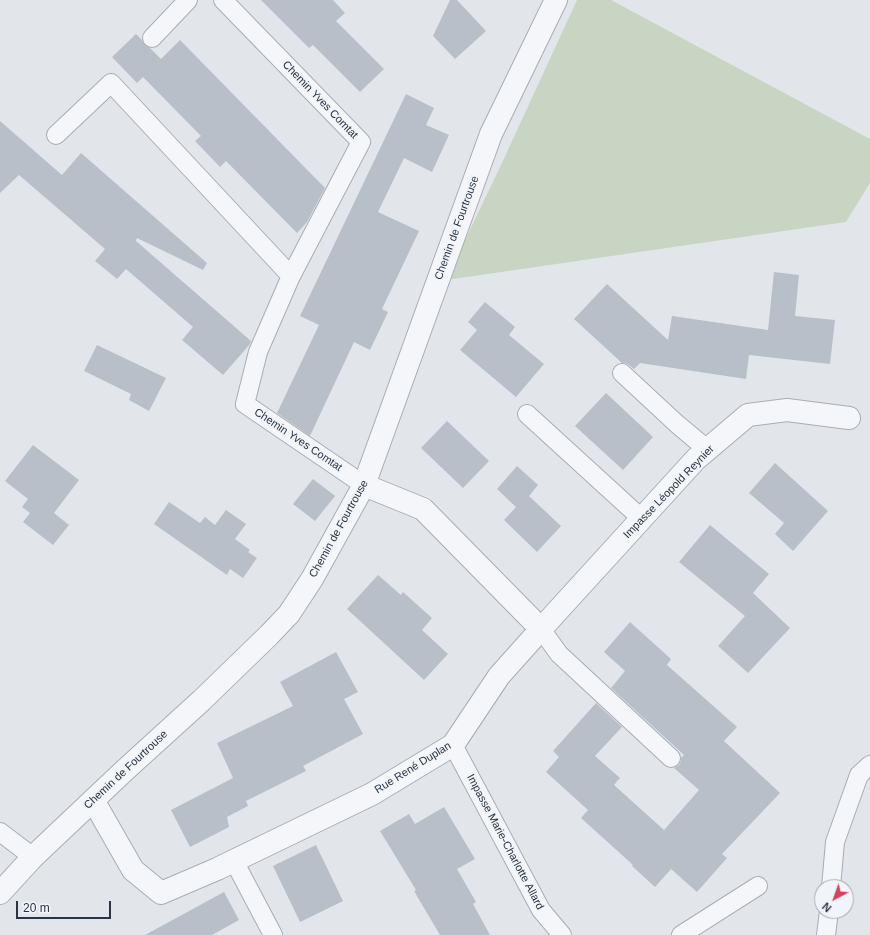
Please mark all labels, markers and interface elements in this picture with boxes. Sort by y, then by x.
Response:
street label: Chemin Yves Comtat [279,58,361,142]
street label: Chemin de Fourtrouse [432,174,482,282]
street label: Chemin Yves Comtat [251,406,345,474]
street label: Impasse Léopold Reynier [621,443,717,541]
street label: Chemin de Fourtrouse [307,478,371,580]
street label: Chemin de Fourtrouse [81,728,171,812]
street label: Rue René Duplan [372,739,454,797]
street label: Impasse Marie-Charlotte Allard [464,772,546,912]
north arrow [814,879,854,919]
scale bar [18,893,113,919]
text: N [820,900,834,914]
text: 20 m [23,901,50,915]

